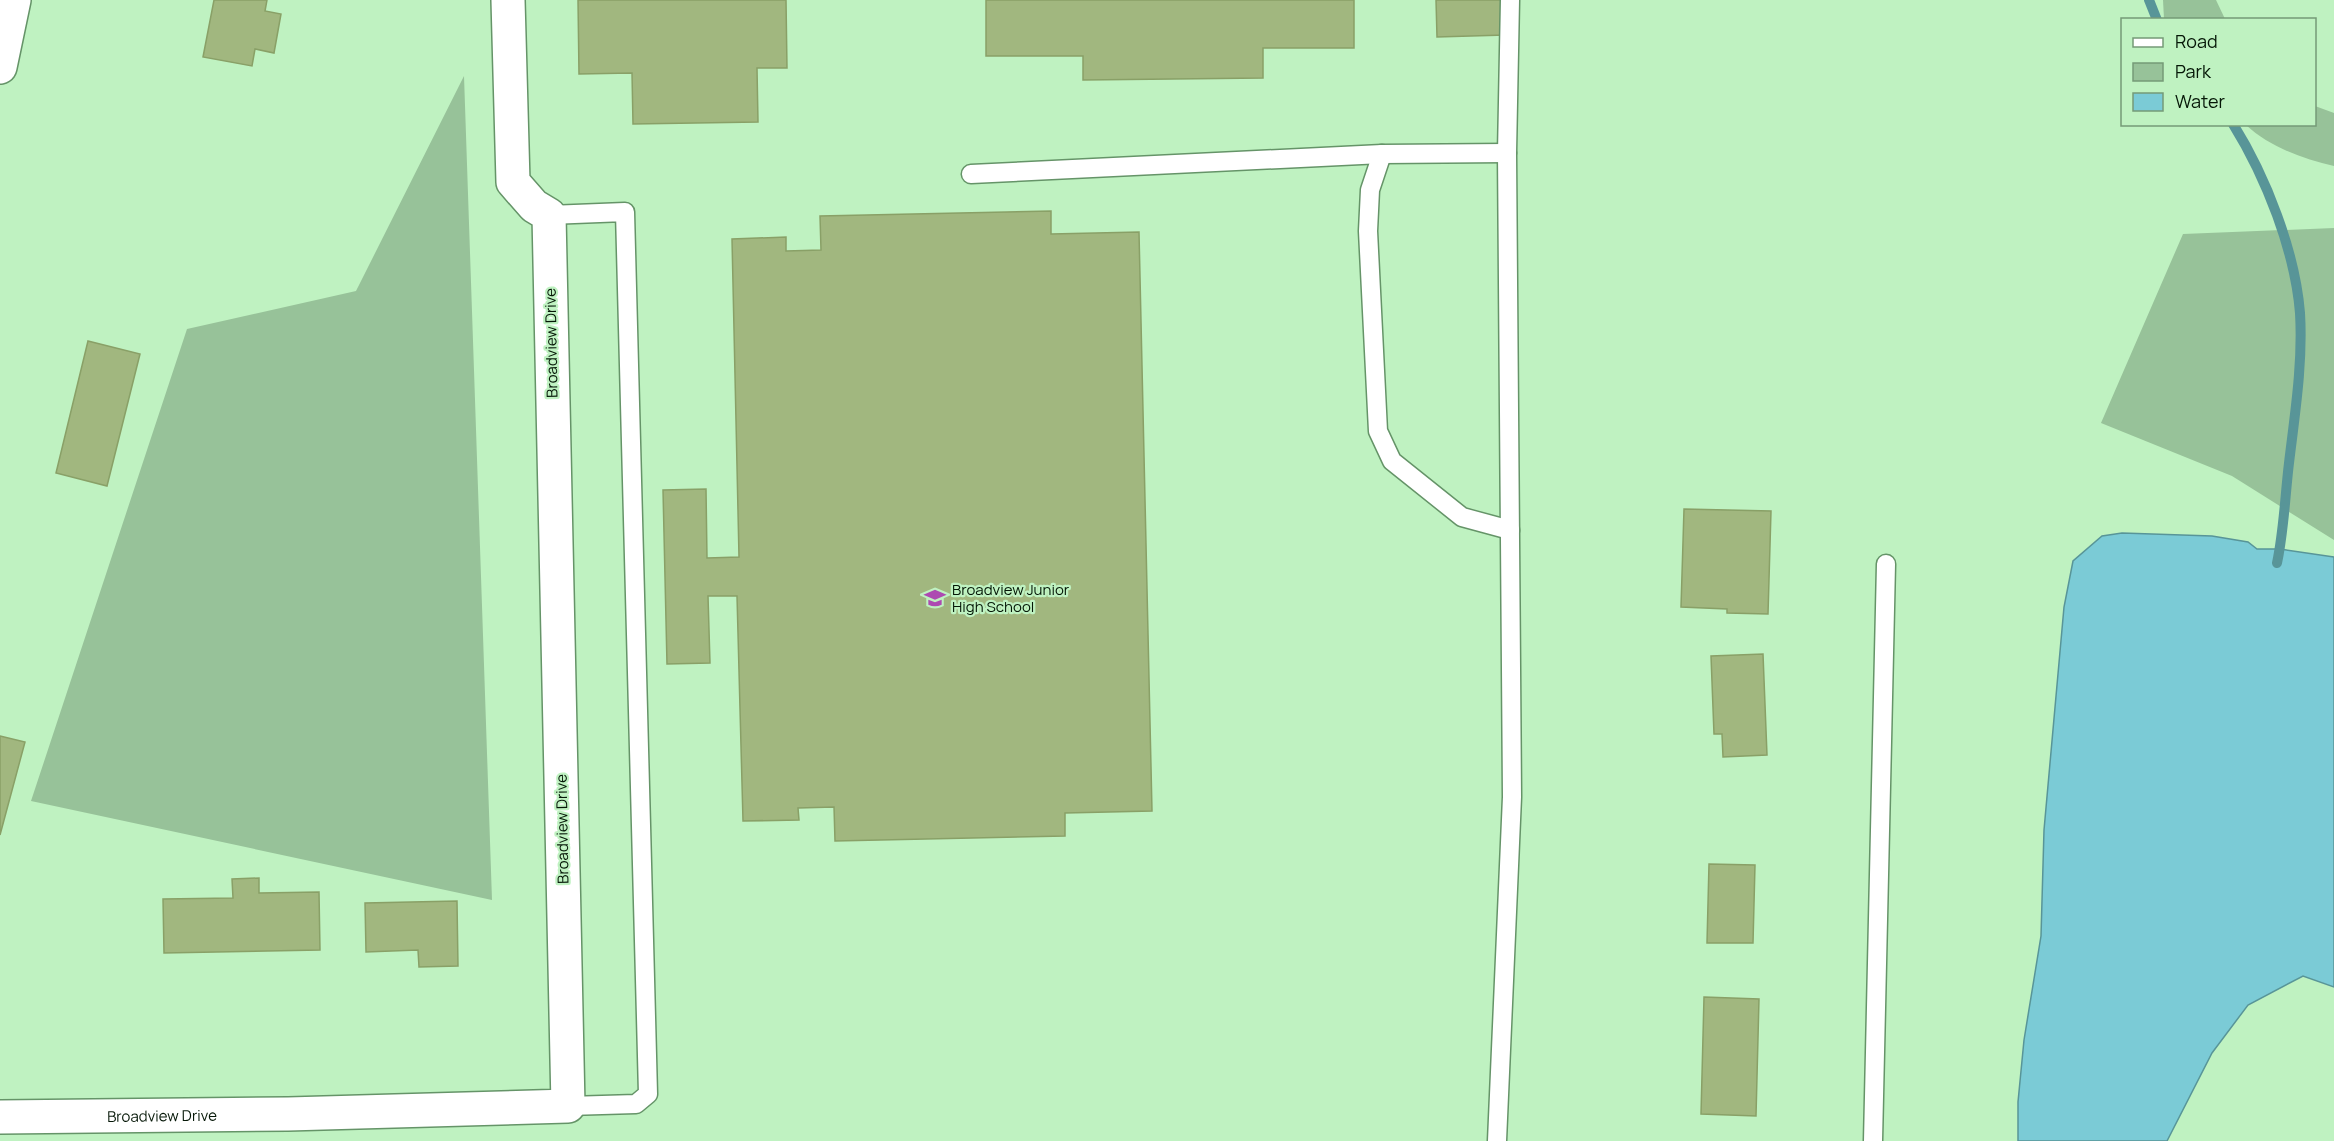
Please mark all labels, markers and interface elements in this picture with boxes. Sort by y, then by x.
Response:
legend [2121,18,2316,126]
text: Road [2175,29,2218,53]
text: Park [2175,59,2212,83]
text: Water [2175,89,2225,113]
street label: Broadview Drive [540,288,562,398]
place label: Broadview Junior High School [952,579,1070,617]
school or university icon: Broadview Junior High School [923,586,947,610]
street label: Broadview Drive [551,774,573,884]
street label: Broadview Drive [107,1104,217,1126]

